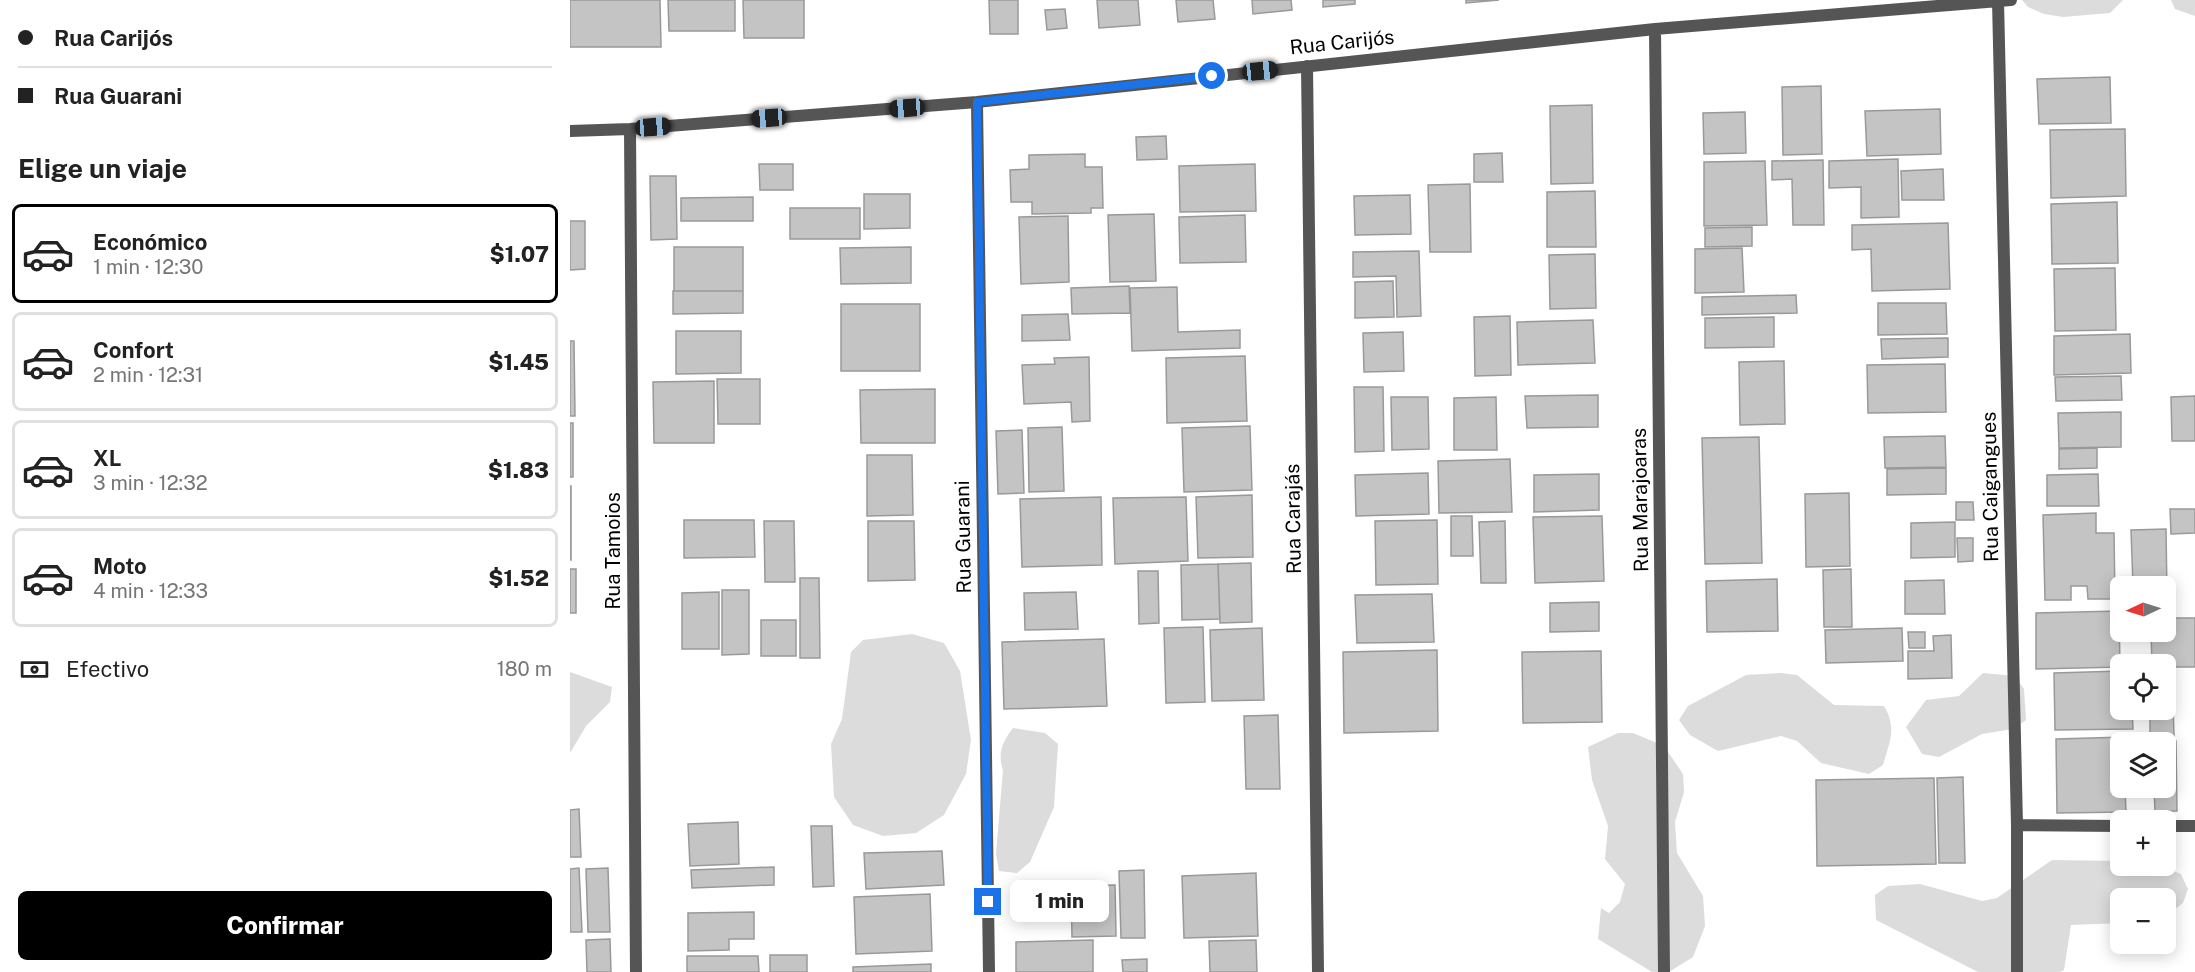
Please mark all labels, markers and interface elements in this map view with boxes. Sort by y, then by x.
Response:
text: Rua Carijós [54,25,173,51]
street label: Rua Carijós [1289,25,1395,59]
car [1241,60,1279,82]
route start [1198,62,1225,89]
text: Rua Guarani [54,83,182,109]
car [888,98,926,118]
car [750,108,788,128]
car [634,117,672,137]
text: Elige un viaje [18,152,187,184]
icon: car [21,227,75,281]
text: Económico [93,229,208,255]
text: $1.07 [490,241,549,267]
text: 1 min · 12:30 [93,255,203,279]
icon: car [21,335,75,389]
text: Confort [93,337,174,363]
text: $1.45 [488,349,549,375]
text: 2 min · 12:31 [93,363,203,387]
street label: Rua Caigangues [1977,412,2003,562]
street label: Rua Marajoaras [1627,428,1653,572]
icon: car [21,443,75,497]
text: XL [93,445,121,471]
text: $1.83 [488,457,549,483]
street label: Rua Carajás [1280,464,1306,574]
text: 3 min · 12:32 [93,471,208,495]
street label: Rua Guarani [950,480,976,594]
street label: Rua Tamoios [601,492,625,610]
icon: car [21,551,75,605]
text: Moto [93,553,147,579]
text: $1.52 [488,565,549,591]
north arrow [2110,576,2176,642]
map controls [2110,576,2176,954]
text: 4 min · 12:33 [93,579,208,603]
icon: cash [18,653,51,686]
button: locate [2110,654,2176,720]
text: Efectivo [66,656,149,682]
text: 180 m [497,657,552,681]
button: layers [2110,732,2176,798]
button: + [2110,810,2176,876]
callout: 1 min [1009,881,1108,923]
route end [974,888,1001,915]
button: − [2110,888,2176,954]
text: 1 min [1035,889,1084,913]
button: Confirmar [18,891,552,960]

